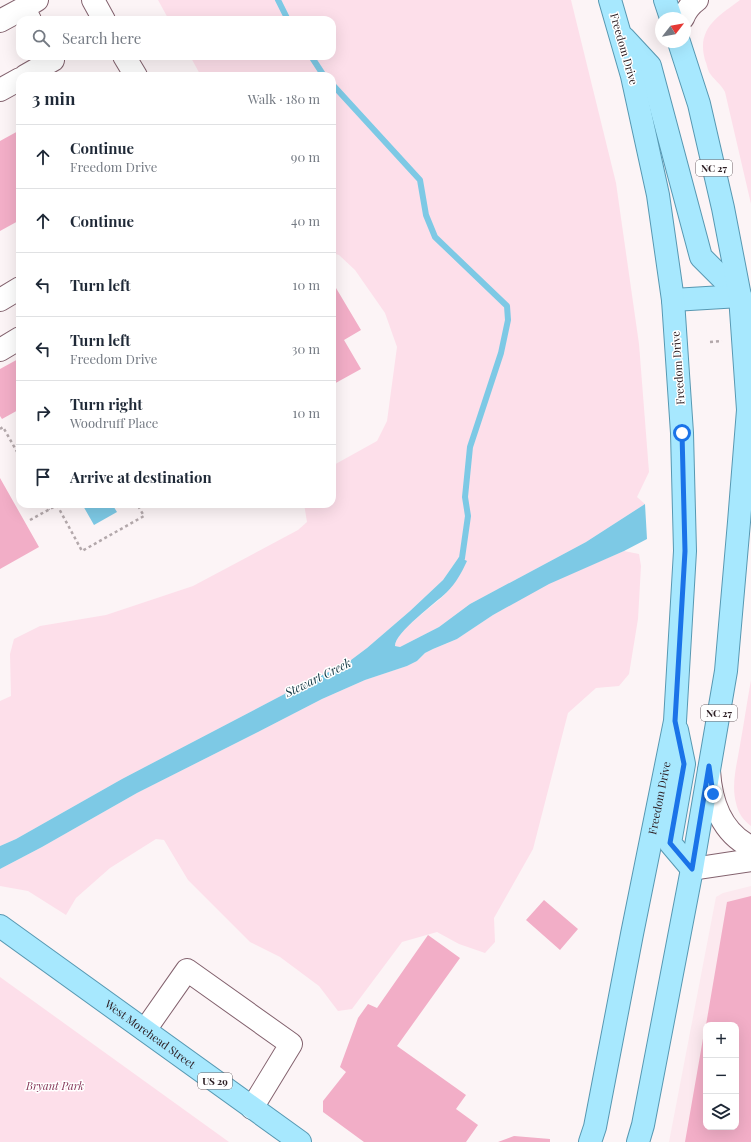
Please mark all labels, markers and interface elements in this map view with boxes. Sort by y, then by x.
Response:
street label: Freedom Drive [607,11,642,87]
north arrow [655,12,691,48]
search box [16,16,336,60]
icon: search [30,27,52,49]
text: Search here [62,28,141,48]
text: 3 min [32,87,75,109]
text: Walk · 180 m [248,90,320,107]
text: Continue [70,138,134,158]
icon: ahead [32,146,54,168]
text: 90 m [291,148,320,165]
text: Freedom Drive [70,158,157,175]
road number: NC 27 [696,160,732,176]
icon: ahead [32,210,54,232]
text: Continue [70,211,134,231]
text: 40 m [291,212,320,229]
icon: left [32,274,54,296]
text: Turn left [70,275,131,295]
text: 10 m [293,276,320,293]
text: Turn left [70,330,131,350]
street label: Freedom Drive [667,330,688,405]
icon: left [32,338,54,360]
text: 30 m [292,340,320,357]
text: Freedom Drive [70,350,157,367]
text: Turn right [70,394,143,414]
icon: right [32,402,54,424]
text: 10 m [293,404,320,421]
text: Woodruff Place [70,414,158,431]
route start [673,424,691,442]
icon: arrive [32,466,54,488]
text: Arrive at destination [70,467,212,487]
water label: Stewart Creek [281,654,353,700]
road number: NC 27 [701,705,737,721]
street label: Freedom Drive [644,760,674,836]
route end [704,785,722,803]
street label: West Morehead Street [101,995,199,1071]
map controls [703,1022,739,1130]
button: + [703,1022,739,1058]
button: − [703,1058,739,1094]
road number: US 29 [198,1073,232,1089]
park label: Bryant Park [25,1078,84,1093]
button: layers [703,1094,739,1130]

